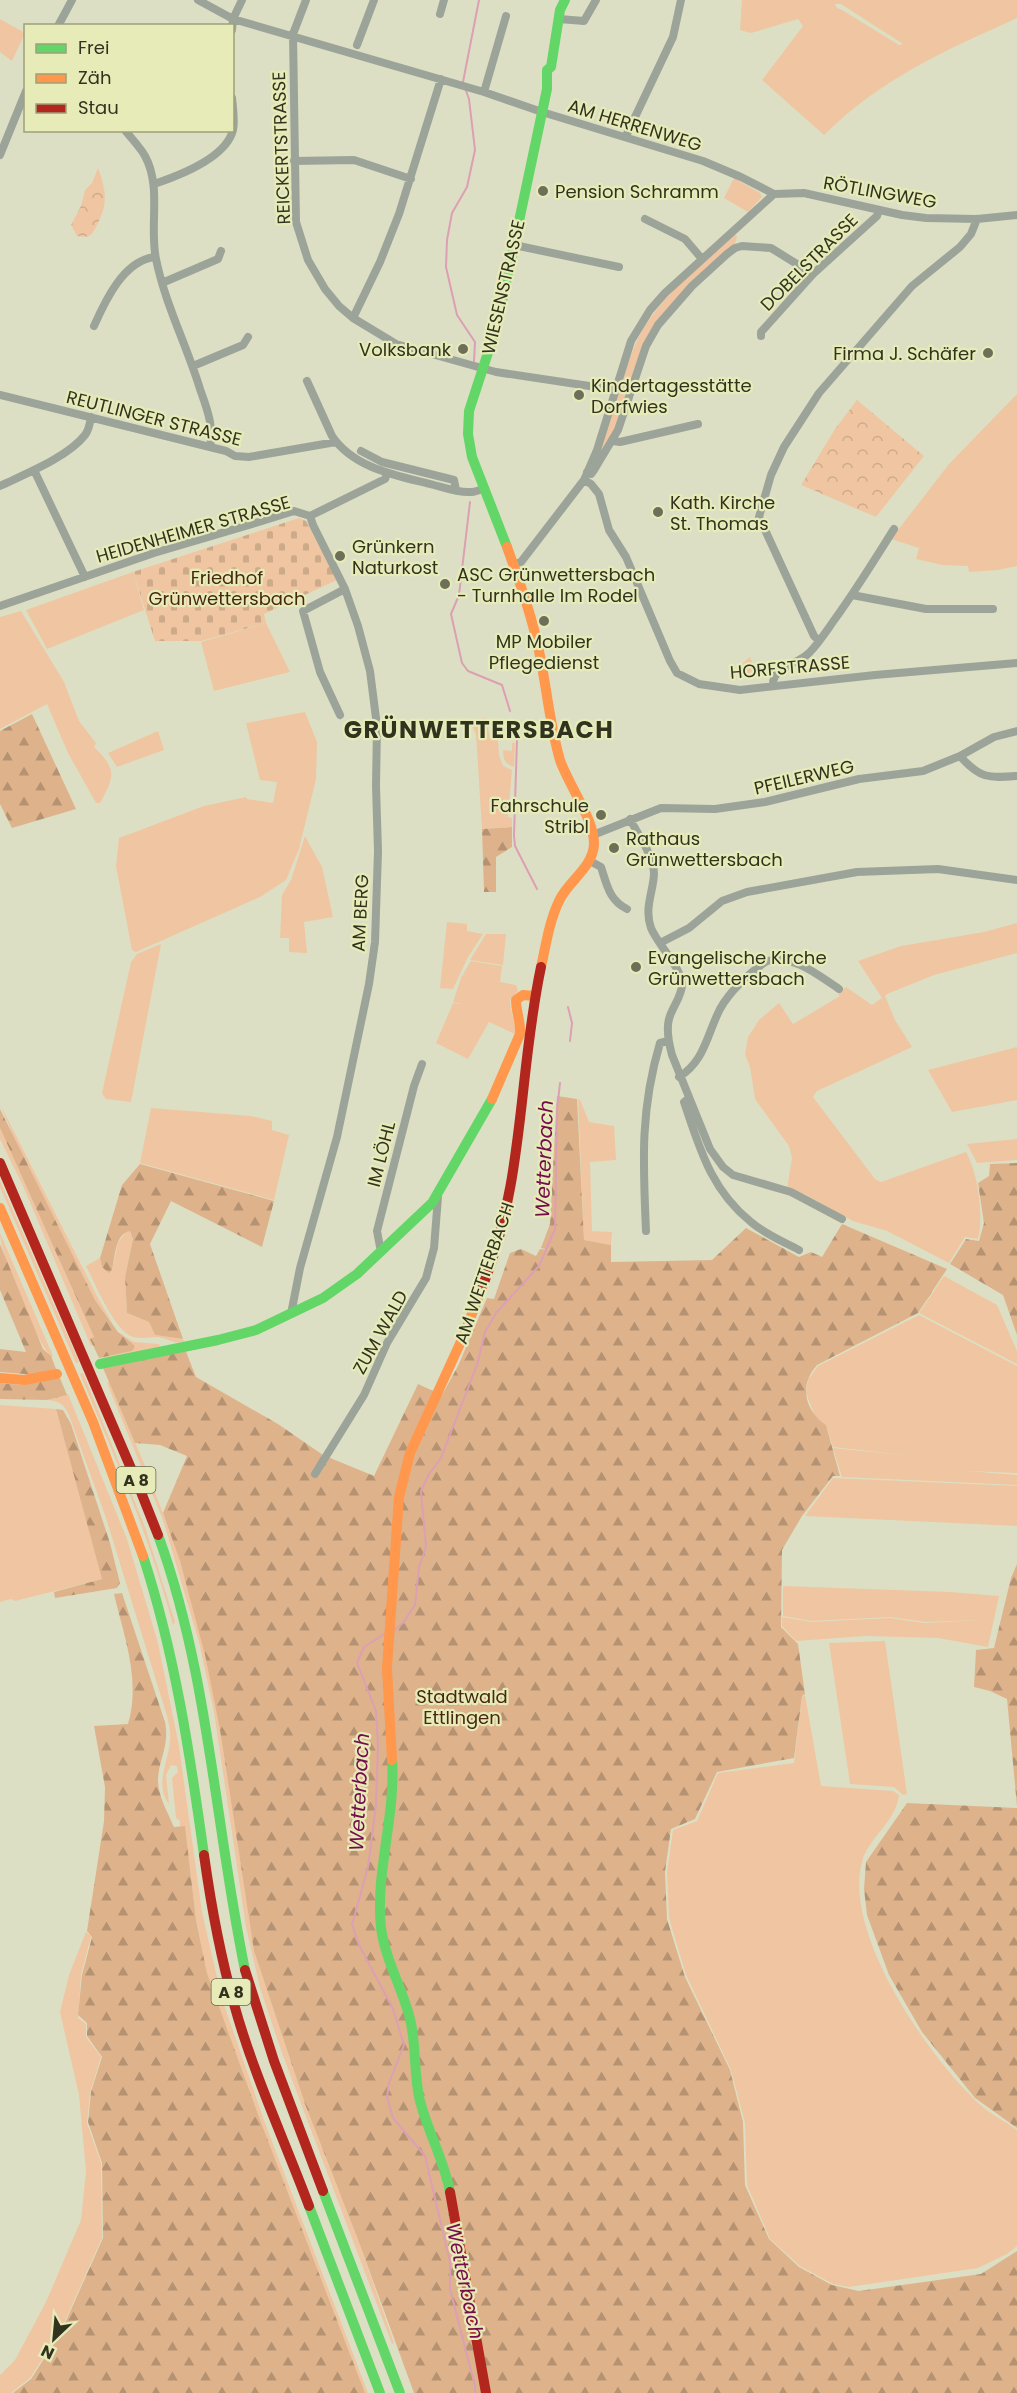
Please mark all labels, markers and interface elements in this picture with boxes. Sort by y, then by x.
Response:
legend [24,24,234,132]
text: Frei [78,35,109,60]
text: Zäh [78,65,111,90]
street label: REICKERTSTRASSE [266,71,296,225]
street label: AM HERRENWEG [565,93,705,157]
text: Stau [78,95,119,120]
street label: RÖTLINGWEG [821,170,939,214]
place label: Pension Schramm [555,179,719,204]
marker: Pension Schramm [536,184,550,198]
street label: DOBELSTRASSE [755,208,863,316]
street label: WIESENSTRASSE [475,217,531,357]
place label: Volksbank [359,337,452,362]
place label: Firma J. Schäfer [833,341,976,366]
marker: Volksbank [456,342,470,356]
marker: Firma J. Schäfer [981,346,995,360]
place label: Kindertagesstätte Dorfwies [591,373,752,419]
street label: REUTLINGER STRASSE [64,384,244,452]
marker: Kindertagesstätte Dorfwies [572,388,586,402]
street label: HEIDENHEIMER STRASSE [93,489,293,569]
place label: Kath. Kirche St. Thomas [670,490,775,536]
marker: Kath. Kirche St. Thomas [651,505,665,519]
place label: Grünkern Naturkost [352,534,438,580]
marker: Grünkern Naturkost [333,549,347,563]
place label: ASC Grünwettersbach - Turnhalle Im Rodel [457,562,655,608]
park label: Friedhof Grünwettersbach [149,565,305,611]
marker: ASC Grünwettersbach - Turnhalle Im Rodel [438,577,452,591]
marker: MP Mobiler Pflegedienst [537,614,551,628]
place label: MP Mobiler Pflegedienst [489,629,599,675]
street label: HORFSTRASSE [729,649,851,685]
district label: GRÜNWETTERSBACH [344,713,614,746]
street label: PFEILERWEG [752,753,856,801]
place label: Fahrschule Stribl [491,793,589,839]
marker: Fahrschule Stribl [594,808,608,822]
place label: Rathaus Grünwettersbach [626,826,783,872]
marker: Rathaus Grünwettersbach [607,841,621,855]
street label: AM BERG [345,874,375,952]
place label: Evangelische Kirche Grünwettersbach [648,945,827,991]
marker: Evangelische Kirche Grünwettersbach [629,960,643,974]
water label: Wetterbach [528,1099,560,1219]
street label: IM LÖHL [361,1118,401,1189]
street label: AM WETTERBACH [448,1199,520,1347]
street label: ZUM WALD [347,1286,413,1378]
road number: A 8 [116,1467,156,1493]
park label: Stadtwald Ettlingen [416,1684,508,1730]
water label: Wetterbach [342,1732,376,1852]
road number: A 8 [212,1979,250,2005]
water label: Wetterbach [439,2220,491,2342]
north arrow [24,2309,84,2369]
text: N [37,2339,58,2365]

